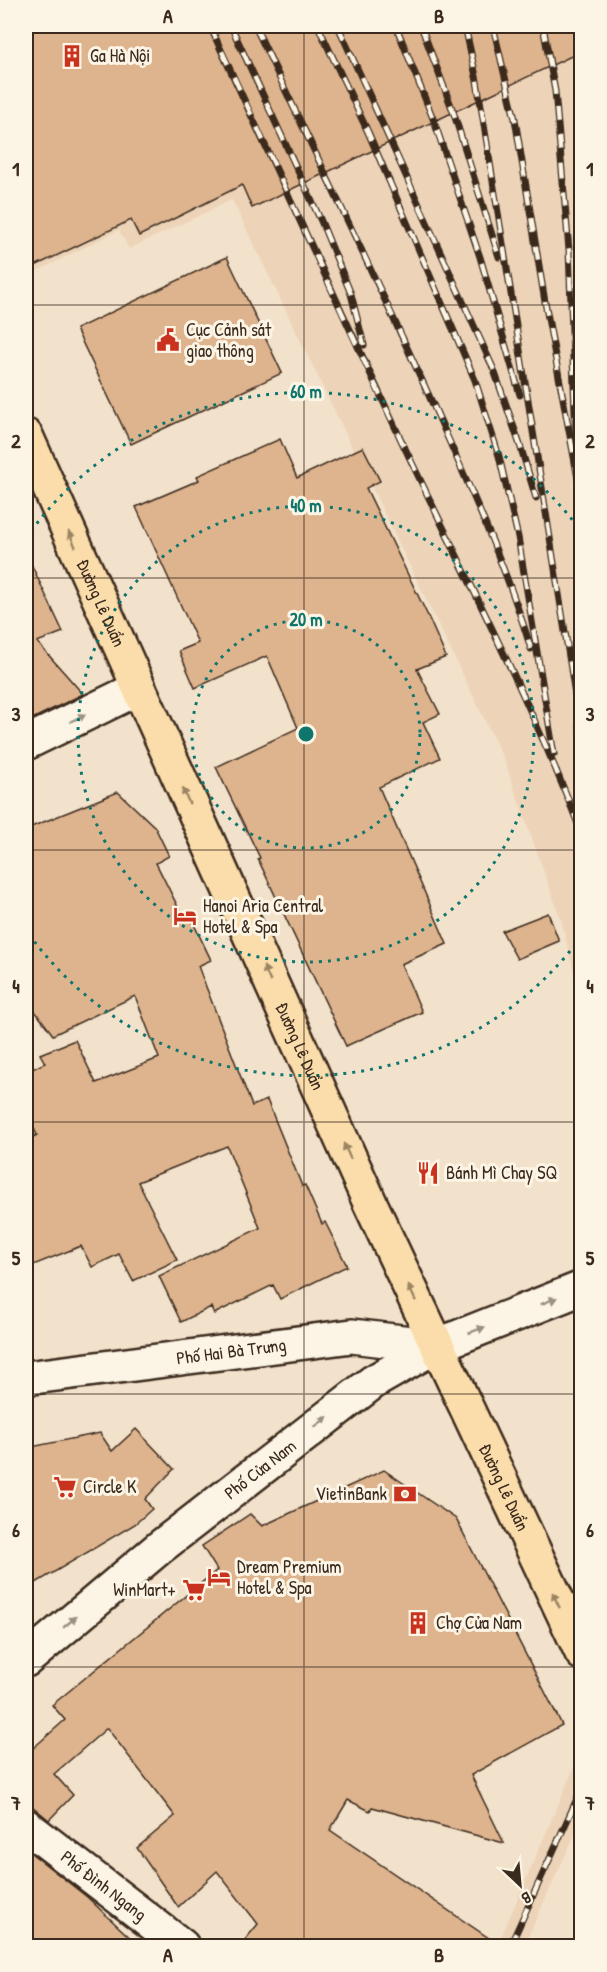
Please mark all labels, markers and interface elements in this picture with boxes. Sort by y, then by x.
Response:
text: A [163,2,173,29]
text: B [434,2,444,29]
building icon: Ga Hà Nội [59,43,85,69]
place label: Ga Hà Nội [90,43,150,68]
text: 1 [12,155,20,182]
text: 1 [586,155,594,182]
place label: Cục Cảnh sát giao thông [186,317,272,363]
public building icon: Cục Cảnh sát giao thông [155,327,181,353]
text: 60 m [290,379,322,404]
text: 2 [11,427,21,454]
text: 2 [585,427,595,454]
text: 40 m [290,493,322,518]
one-way arrow [67,531,76,548]
street label: Đường Lê Duẩn [71,555,132,651]
text: 20 m [290,607,322,632]
text: 3 [12,700,21,727]
text: 3 [586,700,595,727]
one-way arrow [70,713,87,722]
centre of rings [296,724,316,744]
one-way arrow [181,787,190,805]
place label: Hanoi Aria Central Hotel & Spa [203,893,323,939]
hotel icon: Hanoi Aria Central Hotel & Spa [172,903,198,929]
one-way arrow [262,965,271,982]
text: 4 [12,972,20,999]
text: 4 [586,972,594,999]
street label: Đường Lê Duẩn [270,998,331,1094]
one-way arrow [342,1143,351,1160]
restaurant icon: Bánh Mì Chay SQ [415,1160,441,1186]
place label: Bánh Mì Chay SQ [446,1160,557,1185]
text: 5 [12,1244,21,1271]
text: 5 [586,1244,595,1271]
one-way arrow [407,1284,416,1301]
one-way arrow [541,1296,559,1306]
one-way arrow [468,1325,486,1335]
street label: Phố Hai Bà Trưng [175,1332,288,1371]
one-way arrow [314,1417,329,1429]
street label: Phố Cửa Nam [219,1433,301,1505]
street label: Đường Lê Duẩn [473,1439,536,1535]
supermarket icon: Circle K [52,1474,78,1500]
place label: Circle K [83,1474,137,1499]
place label: VietinBank [316,1481,388,1506]
bank icon: VietinBank [392,1481,418,1507]
text: 6 [12,1516,20,1543]
text: 6 [586,1516,594,1543]
place label: Dream Premium Hotel & Spa [237,1554,342,1600]
hotel icon: Dream Premium Hotel & Spa [206,1564,232,1590]
place label: WinMart+ [113,1577,176,1602]
supermarket icon: WinMart+ [181,1577,207,1603]
one-way arrow [552,1592,561,1609]
building icon: Chợ Cửa Nam [405,1610,431,1636]
place label: Chợ Cửa Nam [436,1610,522,1635]
one-way arrow [62,1616,77,1629]
text: 7 [10,1789,21,1816]
text: 7 [584,1789,595,1816]
street label: Phố Đình Ngang [56,1844,152,1926]
north arrow [490,1855,550,1915]
text: B [518,1887,535,1910]
text: A [163,1941,173,1968]
text: B [434,1941,444,1968]

